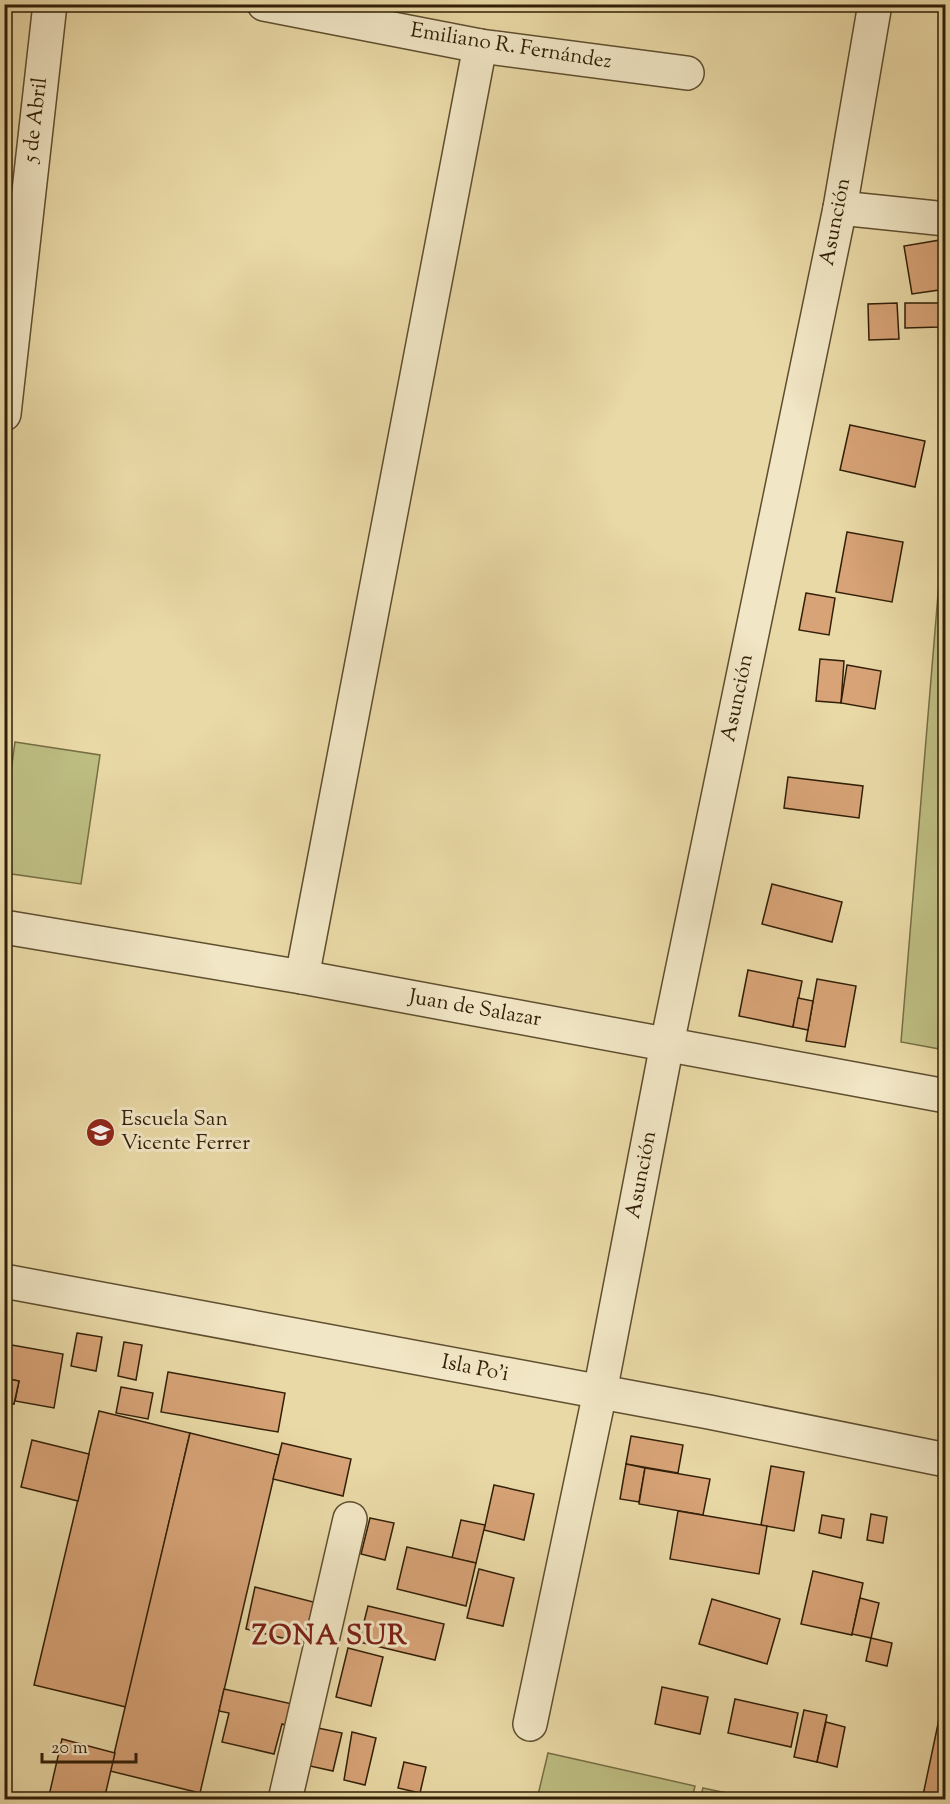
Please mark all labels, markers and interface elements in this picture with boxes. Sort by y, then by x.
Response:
street label: Emiliano R. Fernández [408,16,614,78]
street label: 5 de Abril [16,76,56,165]
street label: Asunción [813,176,859,268]
street label: Asunción [714,651,762,745]
street label: Juan de Salazar [406,982,544,1035]
place label: Escuela San Vicente Ferrer [121,1105,250,1159]
school or university icon: Escuela San Vicente Ferrer [84,1116,116,1148]
street label: Asunción [619,1129,665,1221]
street label: Isla Po'i [439,1348,511,1390]
district label: ZONA SUR [252,1618,408,1657]
scale bar [42,1726,136,1764]
text: 20 m [51,1736,88,1762]

